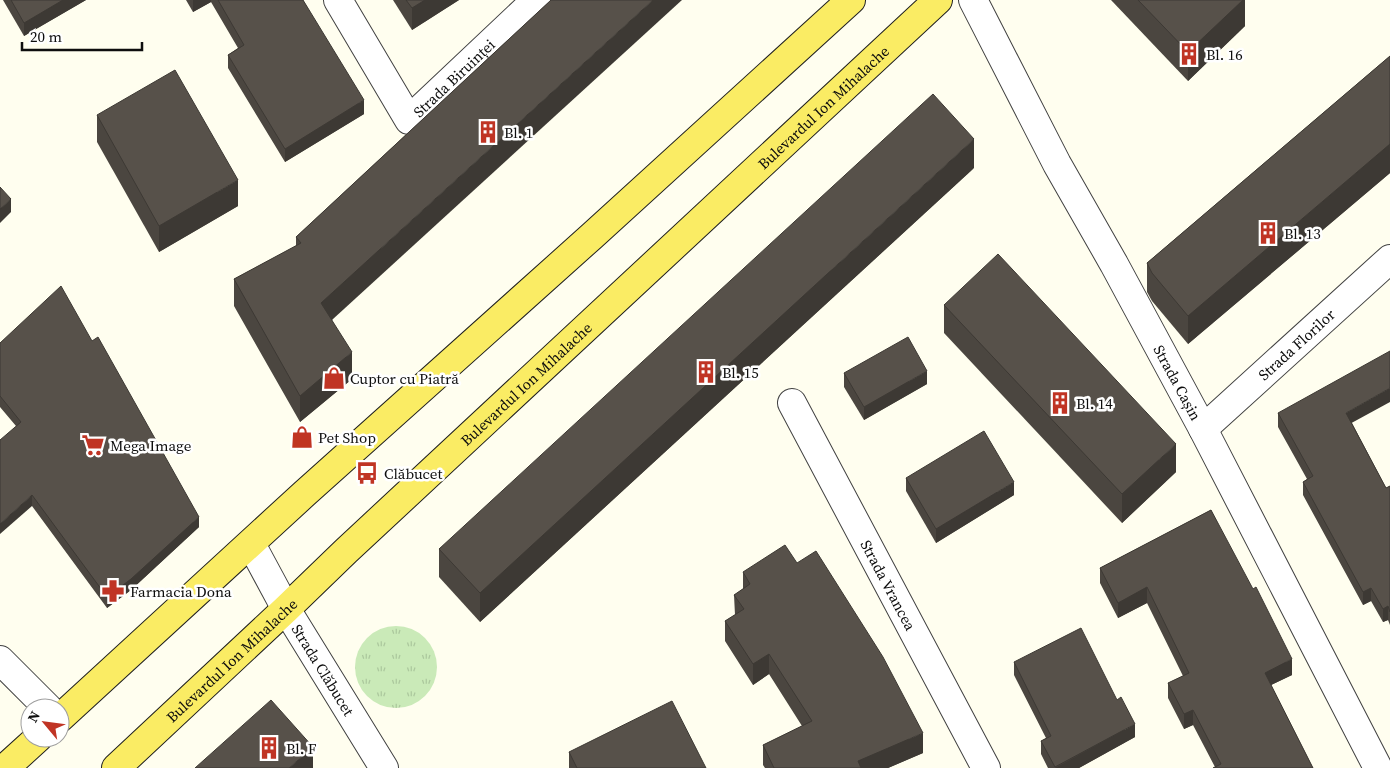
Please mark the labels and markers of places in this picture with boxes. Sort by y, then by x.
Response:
building icon: Bl. 16 [1176,41,1202,67]
place label: Bl. 16 [1206,44,1243,65]
building icon: Bl. 1 [475,119,501,145]
place label: Bl. 1 [504,122,533,143]
building icon: Bl. 13 [1255,220,1281,246]
place label: Bl. 13 [1284,223,1321,244]
building icon: Bl. 15 [693,359,719,385]
place label: Bl. 15 [722,362,759,383]
shop icon: Cuptor cu Piatră [321,365,347,391]
place label: Cuptor cu Piatră [350,368,459,389]
building icon: Bl. 14 [1047,390,1073,416]
place label: Bl. 14 [1076,393,1113,414]
shop icon: Pet Shop [289,424,315,450]
place label: Pet Shop [318,427,376,448]
supermarket icon: Mega Image [80,432,106,458]
place label: Mega Image [110,435,192,456]
bus stop icon: Clăbucet [354,460,380,486]
place label: Clăbucet [384,463,442,484]
pharmacy icon: Farmacia Dona [100,578,126,604]
place label: Farmacia Dona [130,581,232,602]
building icon: Bl. F [256,735,282,761]
place label: Bl. F [286,738,317,759]

